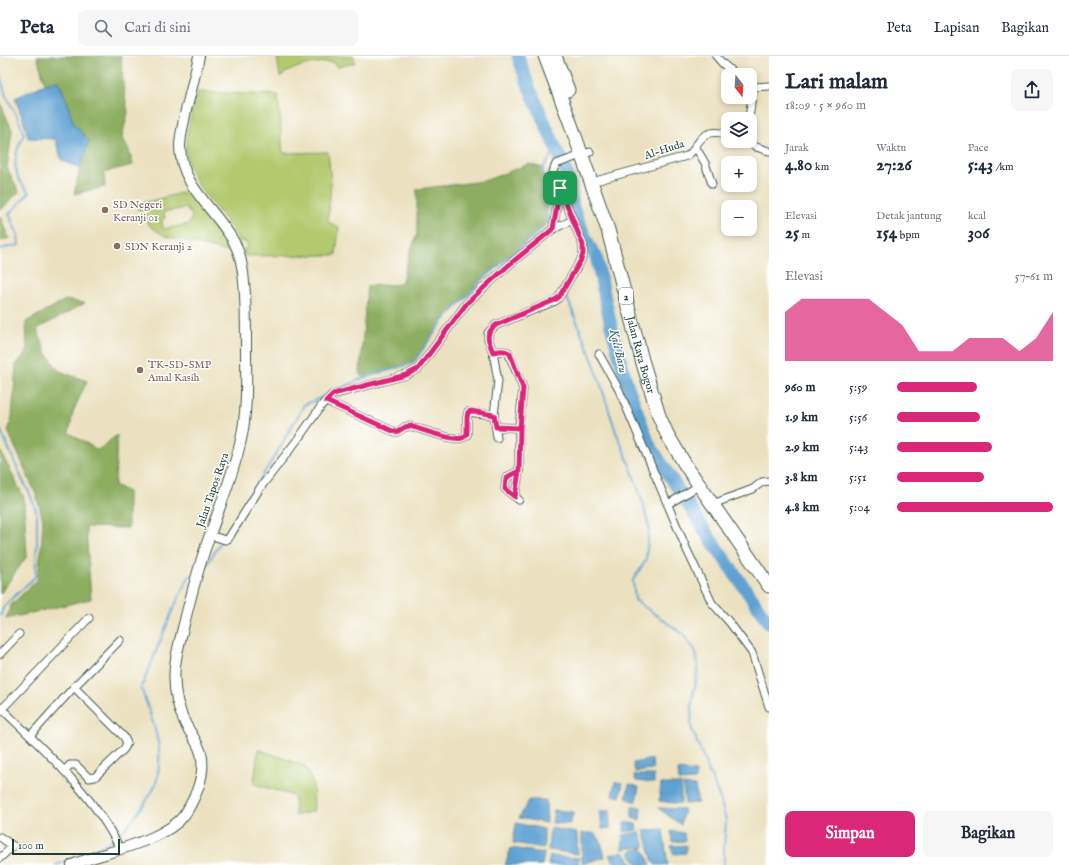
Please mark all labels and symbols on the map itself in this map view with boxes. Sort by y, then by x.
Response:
north arrow [721,68,757,104]
street label: Al-Huda [642,137,686,163]
pin [543,171,577,205]
place label: SD Negeri Keranji 01 [113,198,162,225]
marker: SD Negeri Keranji 01 [100,205,110,215]
place label: SDN Keranji 2 [125,240,192,254]
marker: SDN Keranji 2 [112,241,122,251]
road number: 2 [619,288,633,304]
street label: Jalan Raya Bogor [622,313,658,395]
water label: Kali Baru [606,327,631,374]
place label: TK-SD-SMP Amal Kasih [147,358,212,385]
marker: TK-SD-SMP Amal Kasih [135,365,145,375]
street label: Jalan Tapos Raya [193,451,232,531]
scale bar [12,837,120,856]

